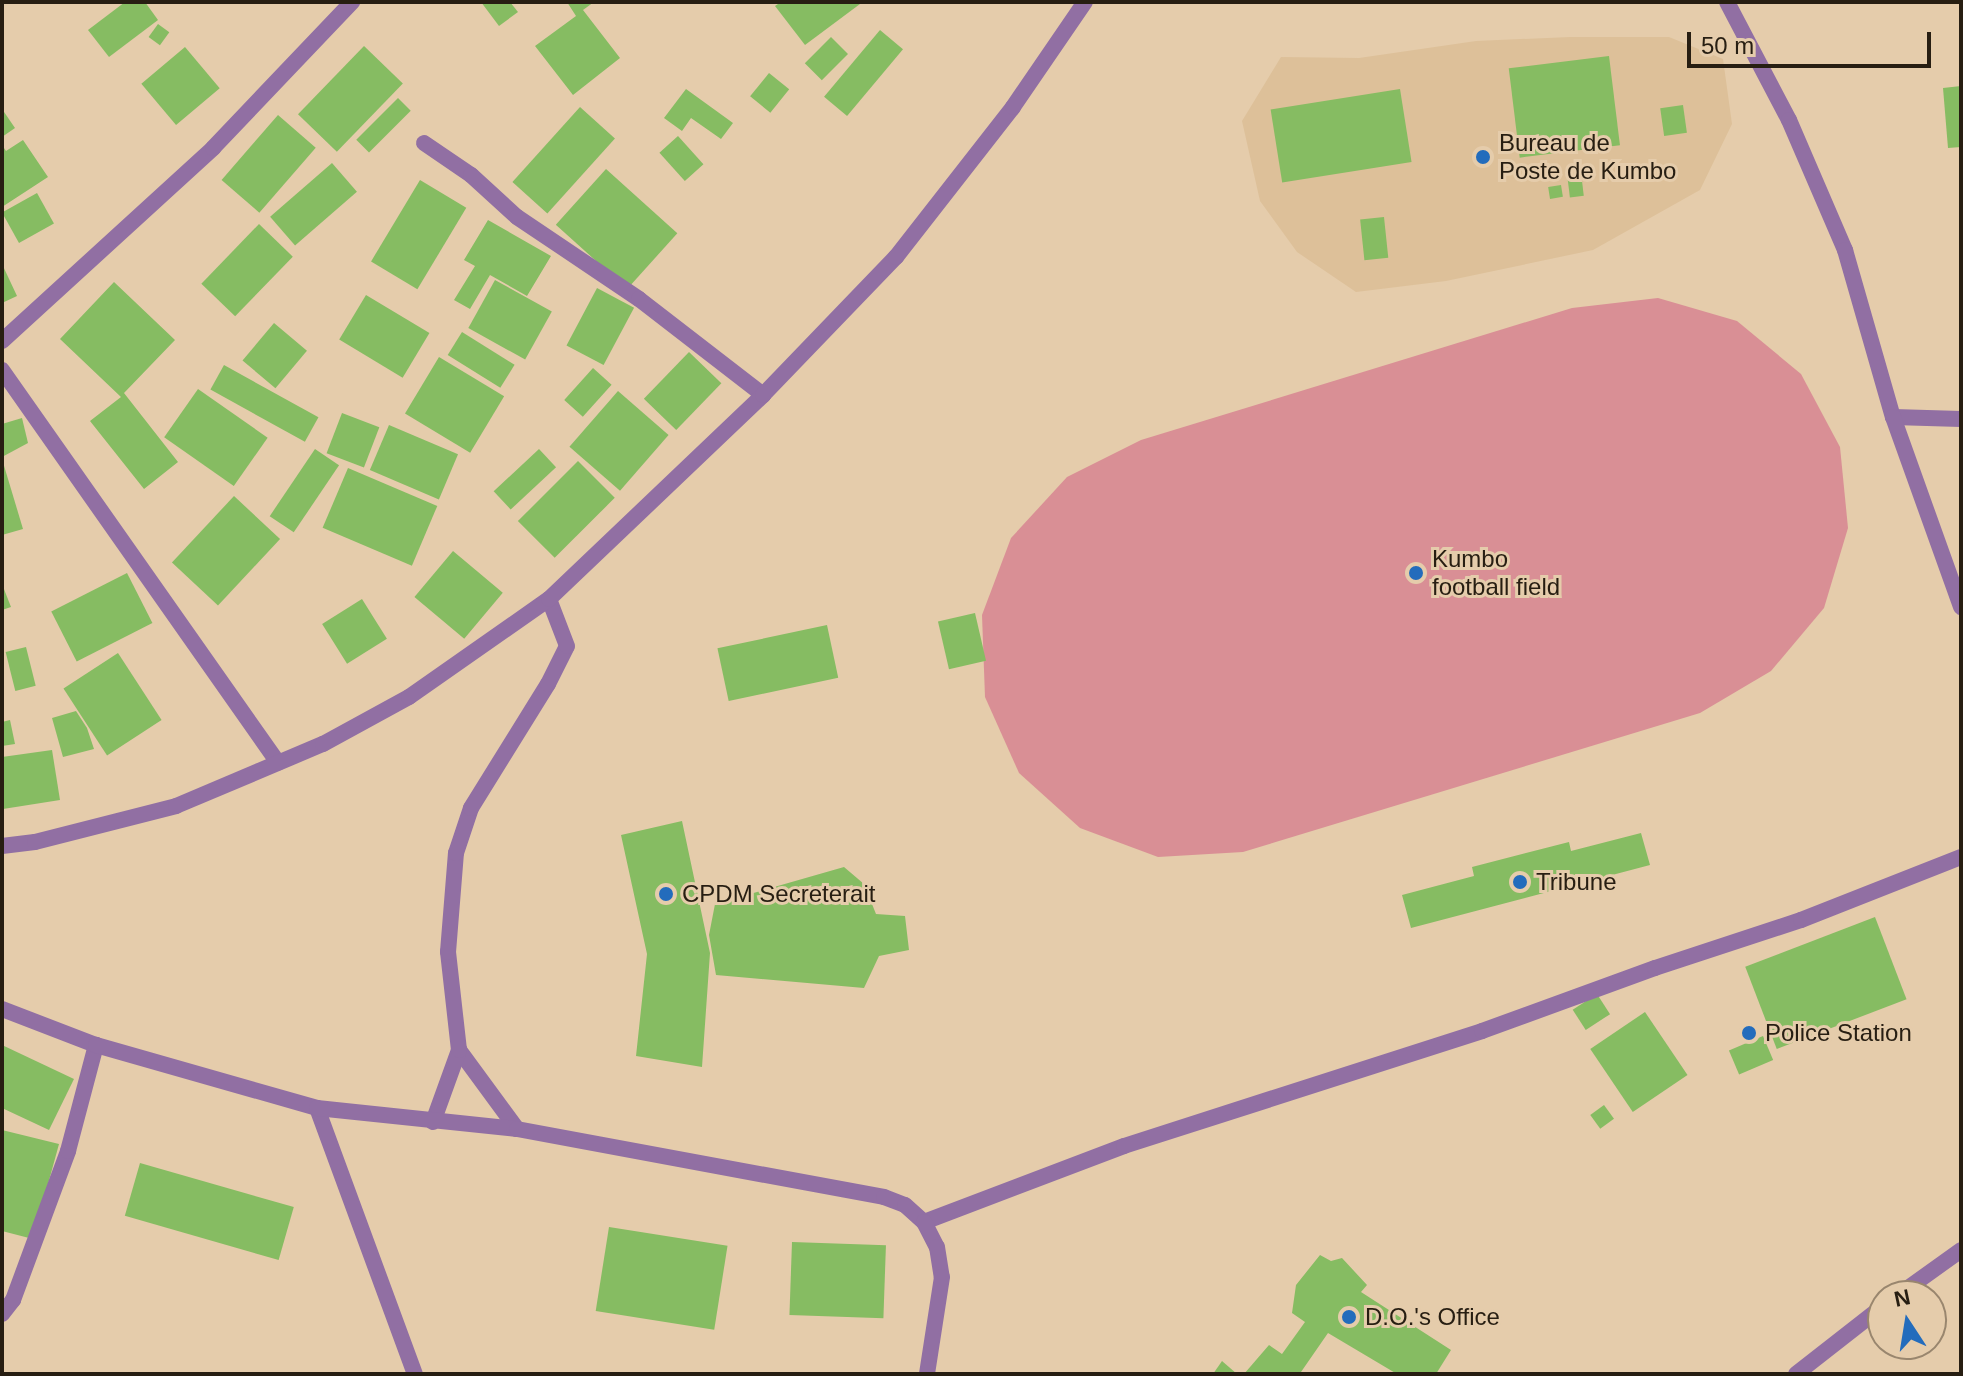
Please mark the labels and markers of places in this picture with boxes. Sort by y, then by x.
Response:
place label: Bureau de Poste de Kumbo [1499,129,1676,185]
marker: Bureau de Poste de Kumbo [1474,148,1492,166]
place label: Kumbo football field [1432,545,1560,601]
marker: Kumbo football field [1407,564,1425,582]
place label: Tribune [1536,868,1616,896]
marker: Tribune [1511,873,1529,891]
place label: CPDM Secreterait [682,880,875,908]
marker: CPDM Secreterait [657,885,675,903]
place label: Police Station [1765,1019,1912,1047]
marker: Police Station [1740,1024,1758,1042]
place label: D.O.'s Office [1365,1303,1500,1331]
marker: D.O.'s Office [1340,1308,1358,1326]

